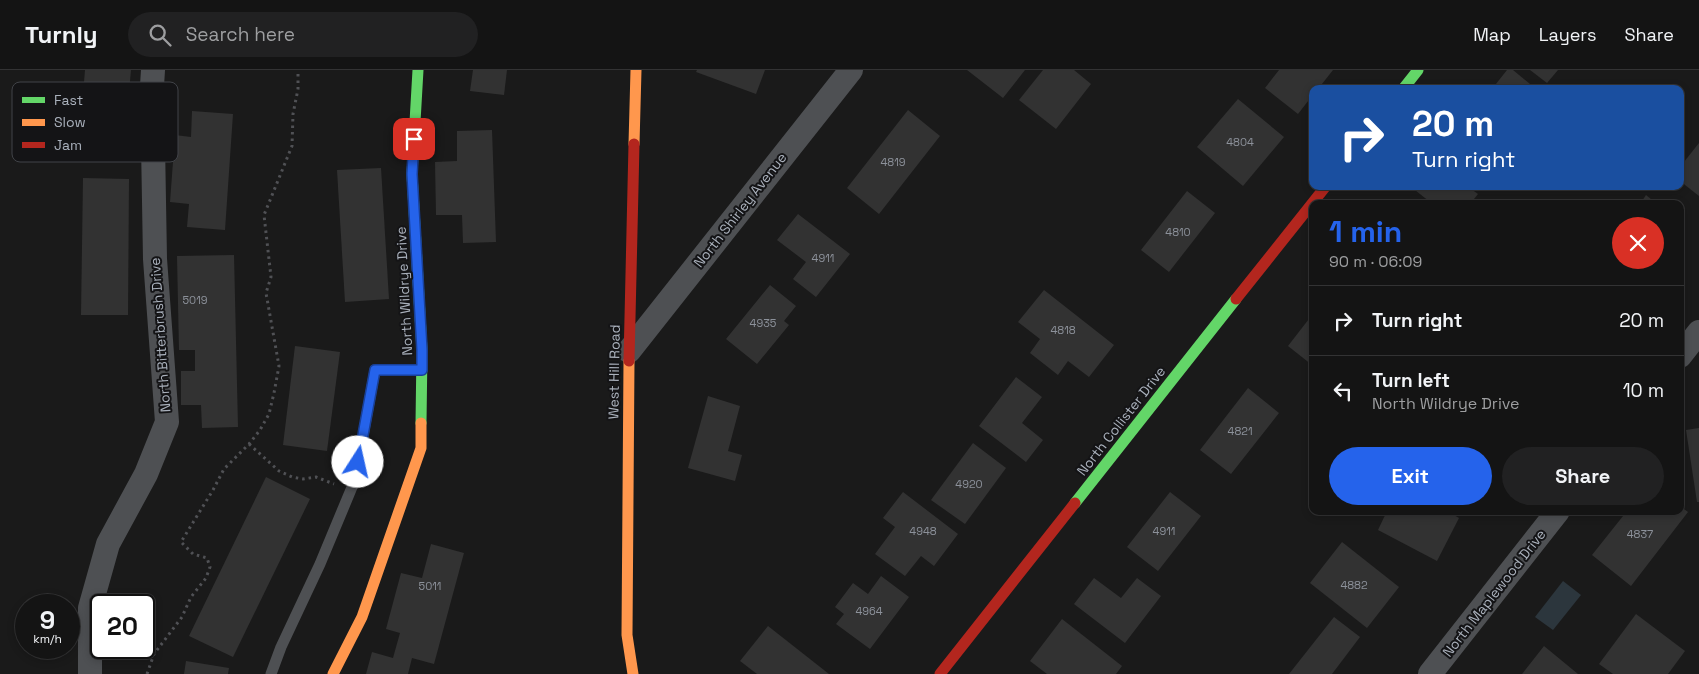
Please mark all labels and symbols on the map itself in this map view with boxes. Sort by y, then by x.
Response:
legend [12,82,178,162]
text: Fast [54,91,83,109]
text: Slow [54,113,86,131]
pin [393,118,435,160]
house number: 4804 [1226,135,1254,149]
text: Jam [54,136,82,154]
street label: North Shirley Avenue [690,149,790,271]
house number: 4819 [880,155,906,169]
house number: 4810 [1165,225,1191,239]
street label: North Wildrye Drive [392,226,416,356]
house number: 4911 [812,251,834,265]
street label: North Bitterbrush Drive [146,257,174,413]
house number: 5019 [183,293,208,307]
house number: 4935 [750,316,777,330]
house number: 4818 [1050,323,1076,337]
street label: West Hill Road [604,324,624,420]
street label: North Collister Drive [1073,363,1169,479]
house number: 4821 [1228,424,1252,438]
position arrow [331,435,383,487]
house number: 4920 [955,477,983,491]
house number: 4948 [909,524,937,538]
house number: 4911 [1153,524,1175,538]
street label: North Maplewood Drive [1439,526,1549,660]
house number: 4837 [1627,527,1653,541]
house number: 4882 [1340,578,1368,592]
house number: 5011 [419,579,441,593]
speed limit sign: 20 [90,594,155,659]
house number: 4964 [855,604,883,618]

